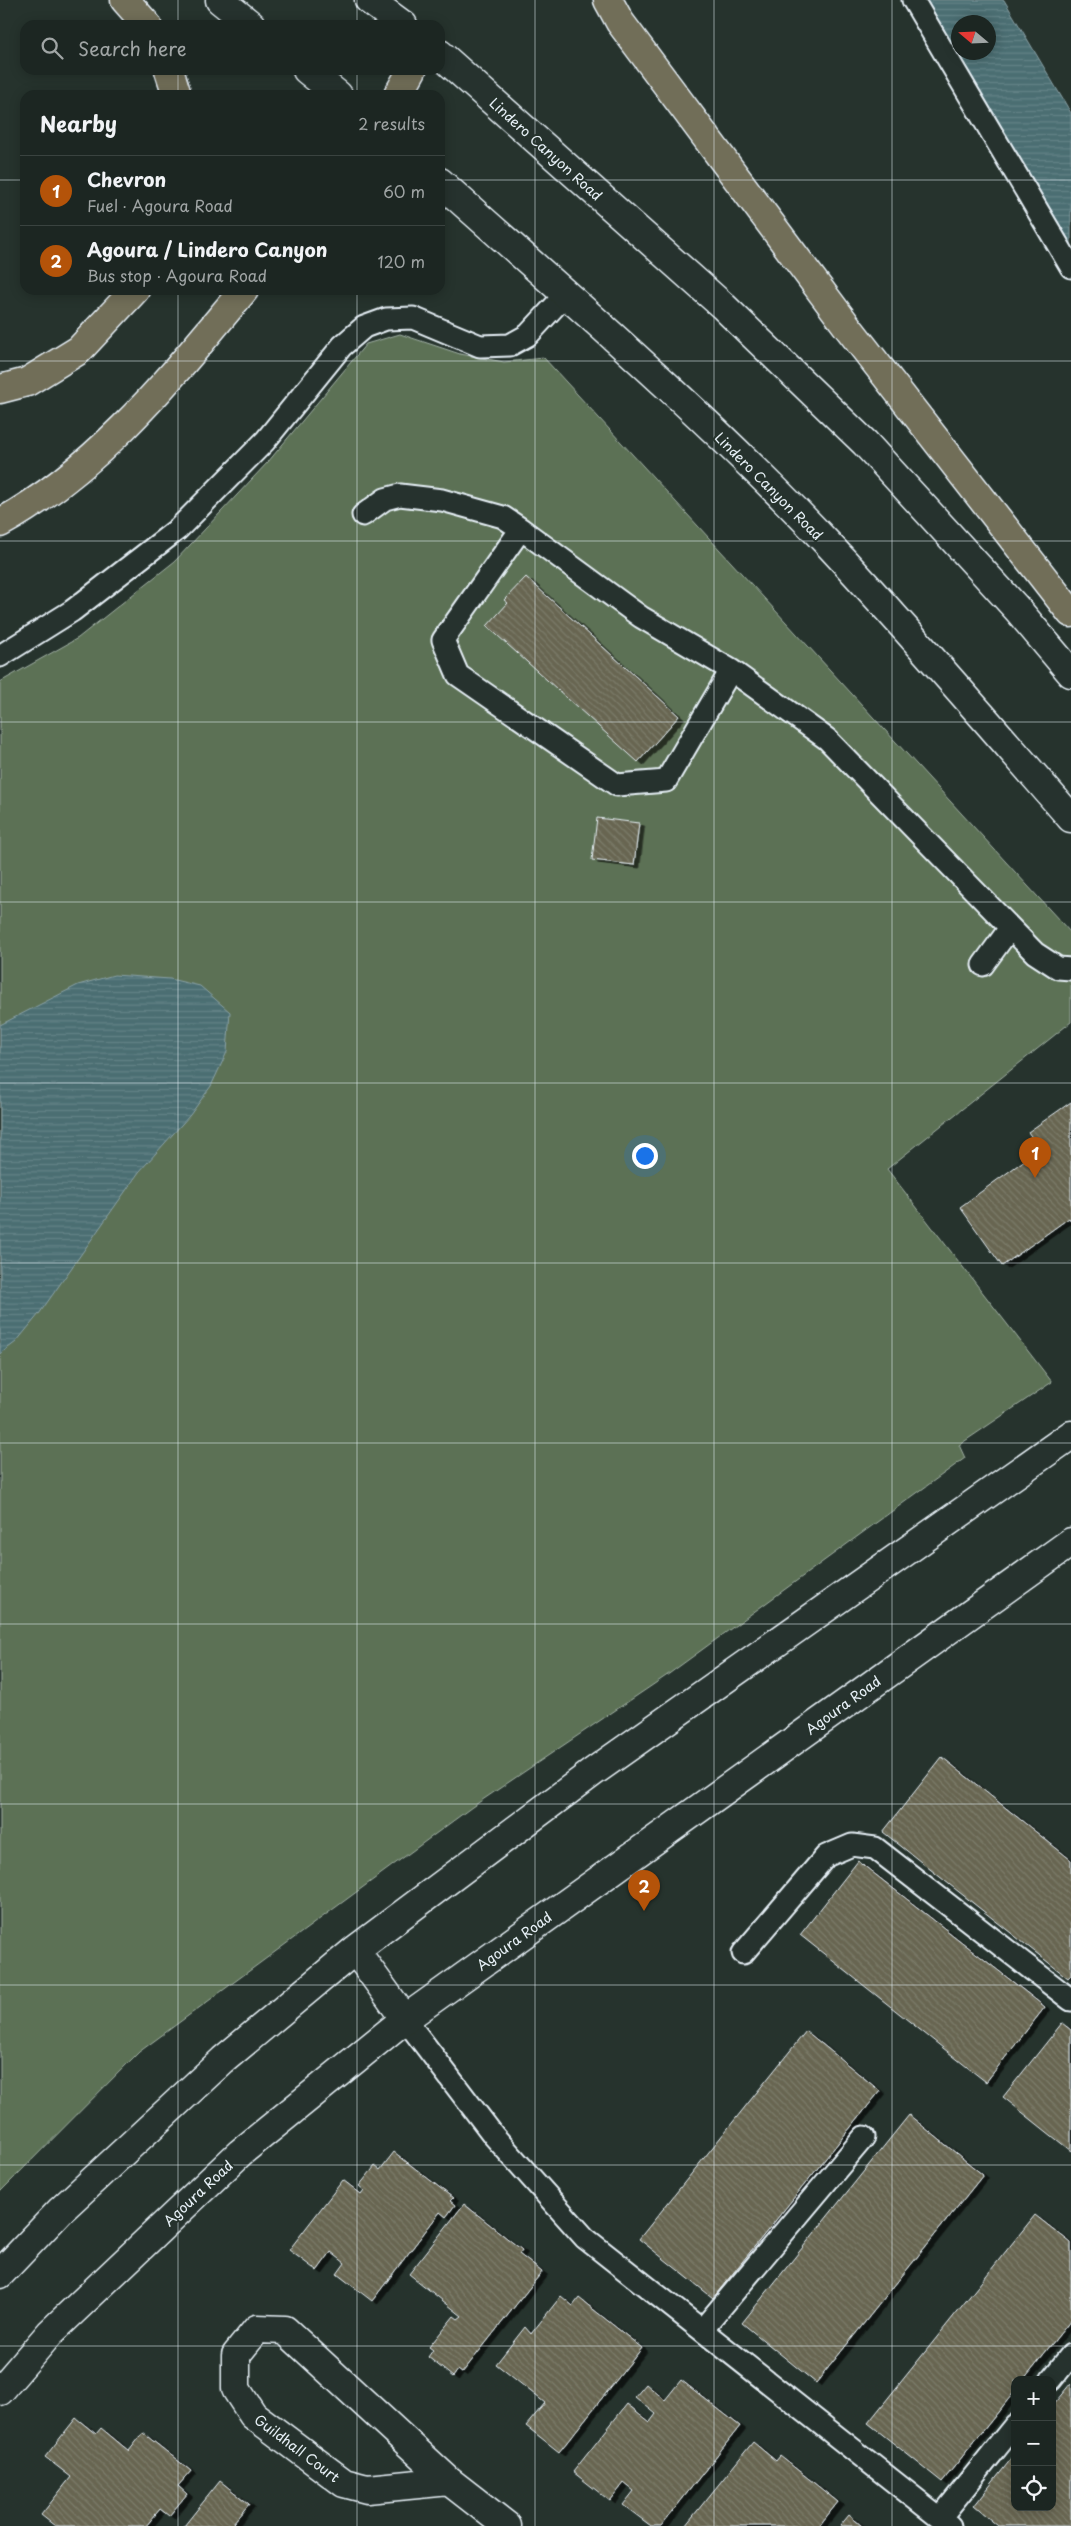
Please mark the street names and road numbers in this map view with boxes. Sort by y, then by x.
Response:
street label: Lindero Canyon Road [485,93,607,205]
street label: Lindero Canyon Road [710,427,828,545]
street label: Agoura Road [801,1670,885,1740]
street label: Agoura Road [472,1906,556,1976]
street label: Agoura Road [158,2155,238,2231]
street label: Guildhall Court [250,2409,344,2487]

